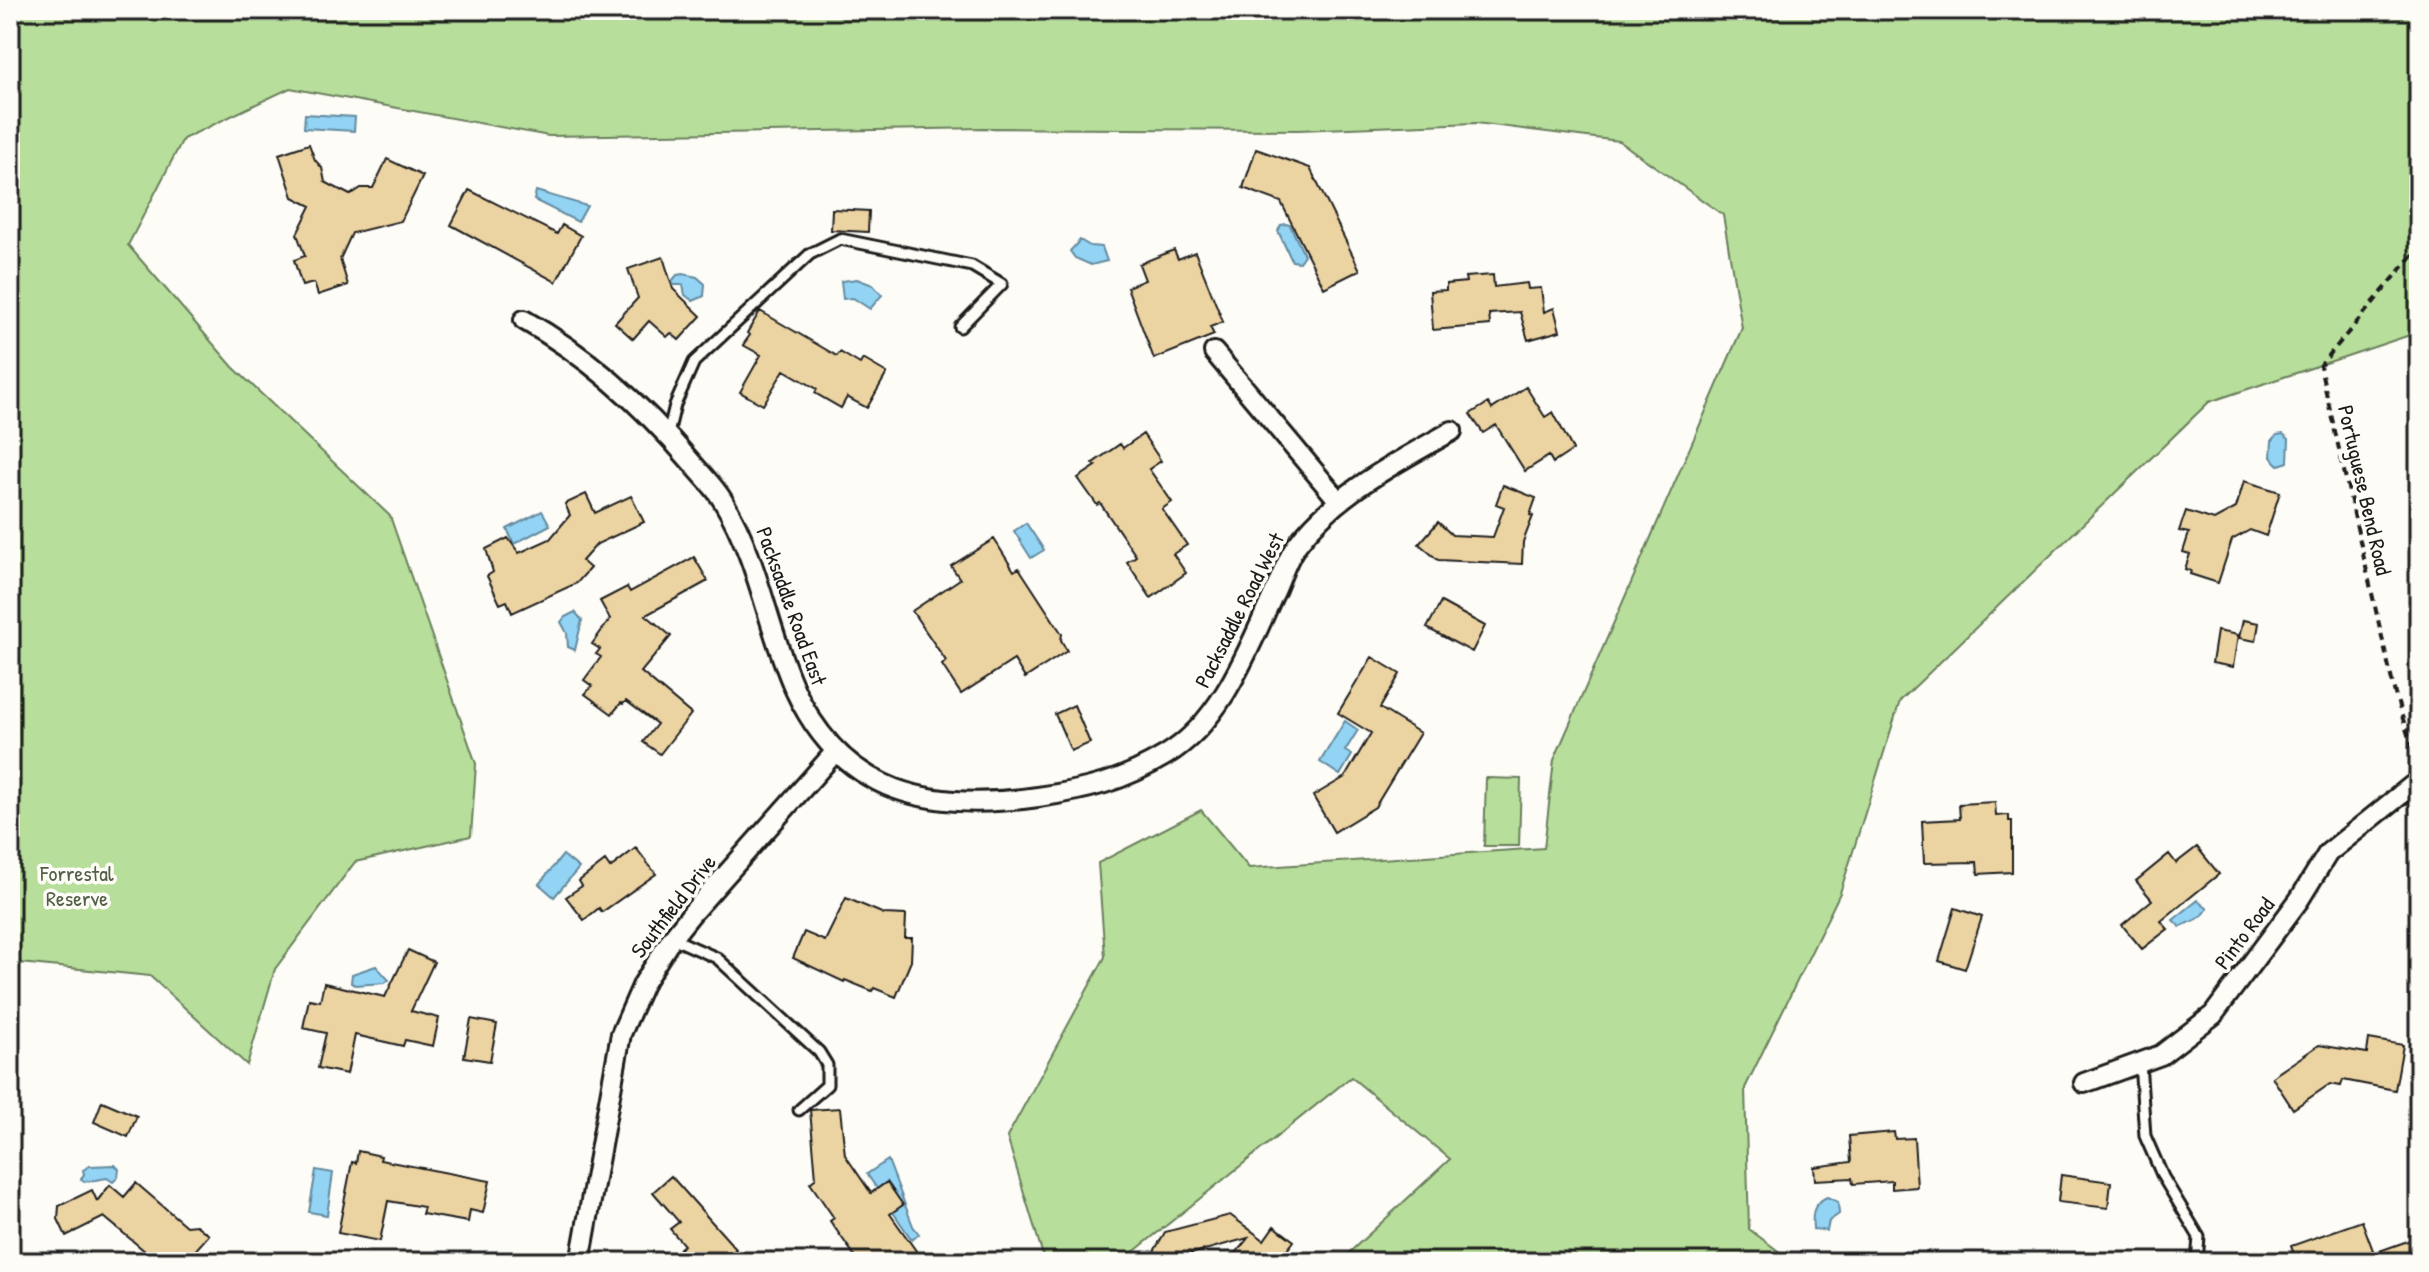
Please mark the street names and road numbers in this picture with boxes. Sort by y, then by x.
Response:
street label: Portuguese Bend Road [2331,402,2399,578]
street label: Packsaddle Road East [749,523,835,690]
street label: Packsaddle Road West [1187,527,1291,693]
street label: Southfield Drive [623,848,723,964]
street label: Pinto Road [2207,890,2281,975]

